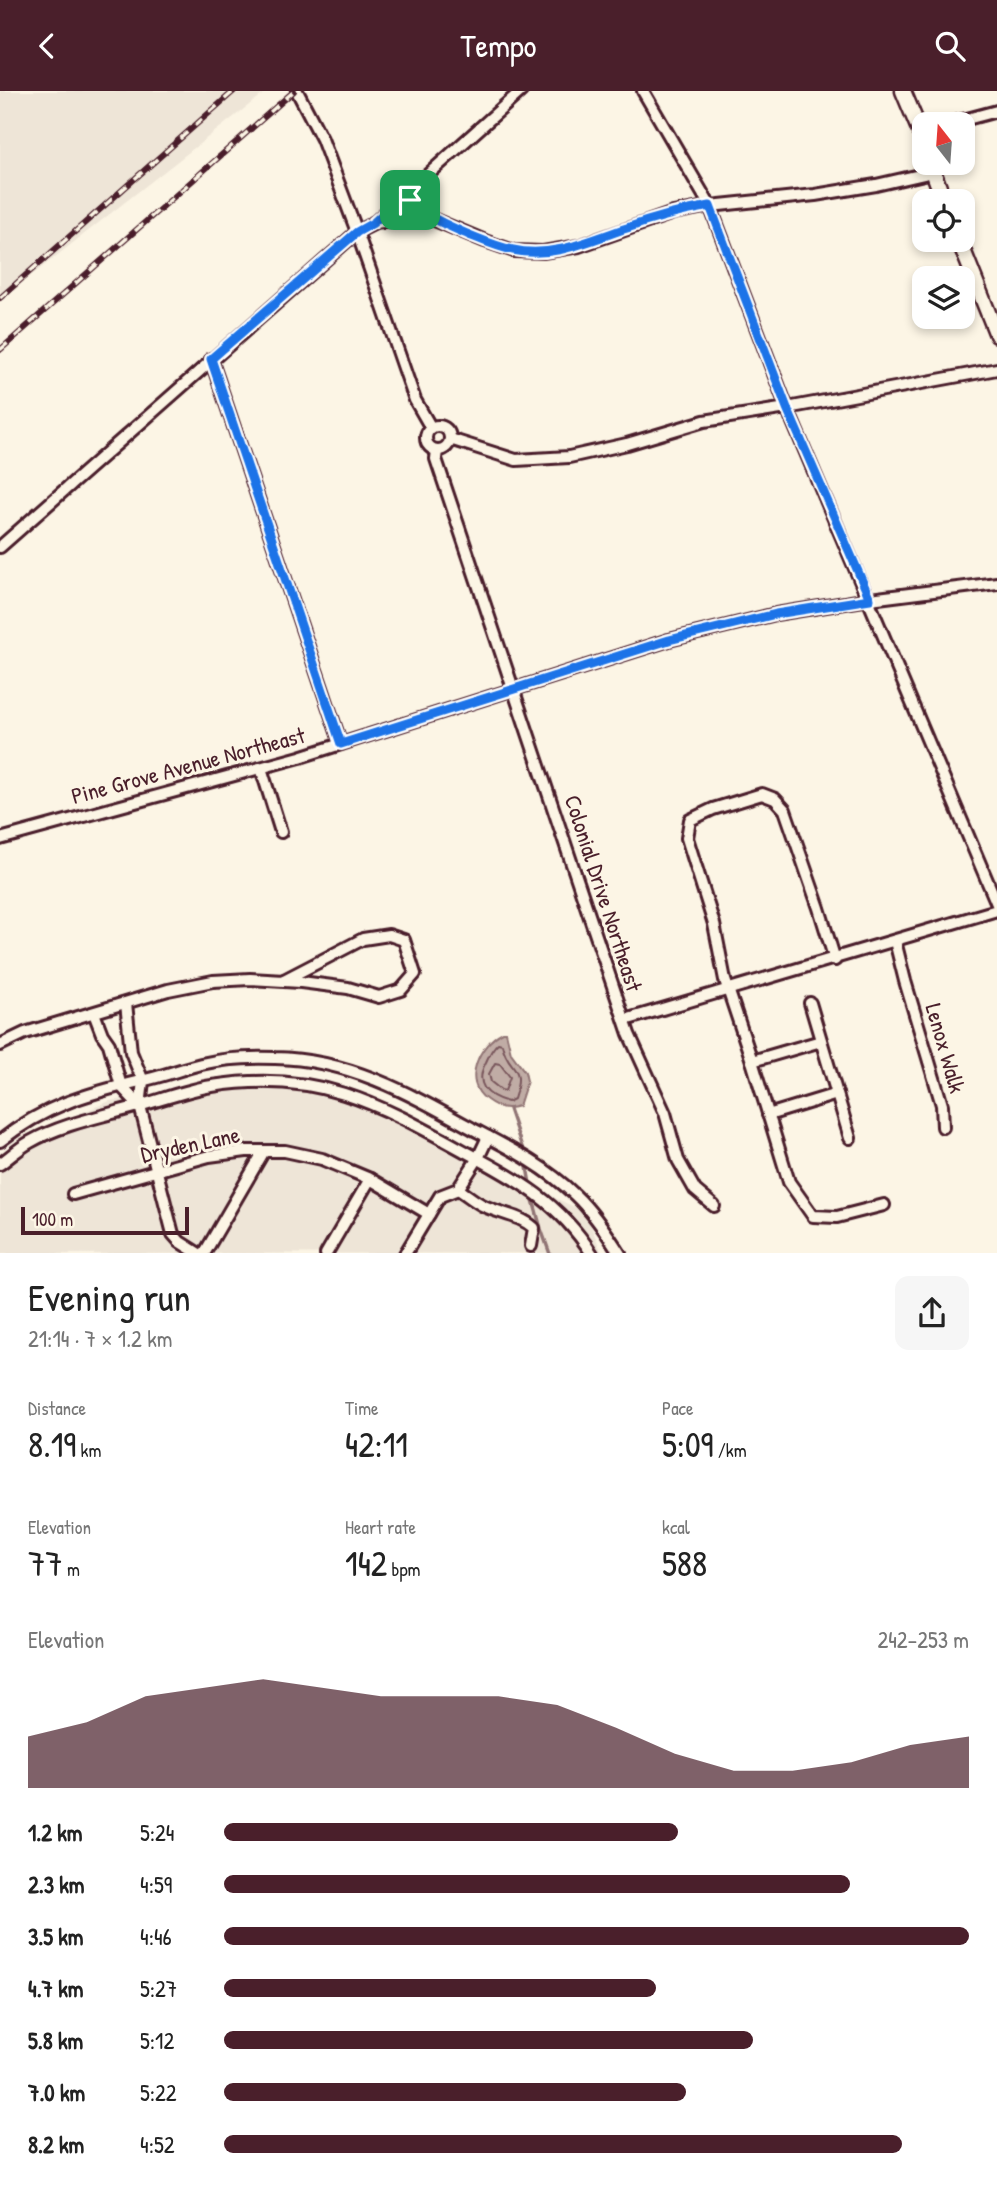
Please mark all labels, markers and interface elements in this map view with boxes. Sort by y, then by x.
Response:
text: Tempo [460,24,537,67]
icon: back [28,27,66,65]
icon: search [931,27,969,65]
north arrow [912,112,975,175]
map controls [912,112,975,329]
pin [380,170,440,230]
icon: arrive [391,181,429,219]
button: locate [912,189,975,252]
button: layers [912,266,975,329]
street label: Pine Grove Avenue Northeast [68,719,309,811]
street label: Colonial Drive Northeast [558,791,651,996]
street label: Lenox Walk [918,1000,974,1097]
street label: Dryden Lane [138,1118,242,1170]
scale bar [21,1205,189,1236]
text: 100 m [32,1206,73,1232]
text: Evening run [28,1271,191,1323]
button: share [895,1276,969,1350]
text: 21:14 · 7 × 1.2 km [28,1323,172,1354]
text: Distance [28,1395,86,1421]
text: Time [345,1395,379,1421]
text: Pace [662,1395,694,1421]
text: 8.19 [28,1421,76,1468]
text: 42:11 [345,1421,408,1468]
text: 5:09 [662,1421,713,1468]
text: km [76,1437,101,1463]
text: /km [713,1437,747,1463]
text: Elevation [28,1514,91,1540]
text: Heart rate [345,1514,416,1540]
text: kcal [662,1514,690,1540]
text: 77 [28,1540,63,1587]
text: 142 [345,1540,387,1587]
text: 588 [662,1540,707,1587]
text: m [63,1556,80,1582]
text: bpm [387,1556,420,1582]
text: Elevation [28,1624,104,1655]
text: 242–253 m [877,1624,969,1655]
text: 1.2 km [28,1817,83,1848]
text: 5:24 [140,1817,174,1848]
text: 2.3 km [28,1869,84,1900]
text: 4:59 [140,1869,172,1900]
text: 3.5 km [28,1921,83,1952]
text: 4:46 [140,1921,172,1952]
text: 4.7 km [28,1973,83,2004]
text: 5:27 [140,1973,177,2004]
text: 5.8 km [28,2025,83,2056]
text: 5:12 [140,2025,174,2056]
text: 7.0 km [28,2077,85,2108]
text: 5:22 [140,2077,177,2108]
text: 8.2 km [28,2129,84,2160]
text: 4:52 [140,2129,174,2160]

